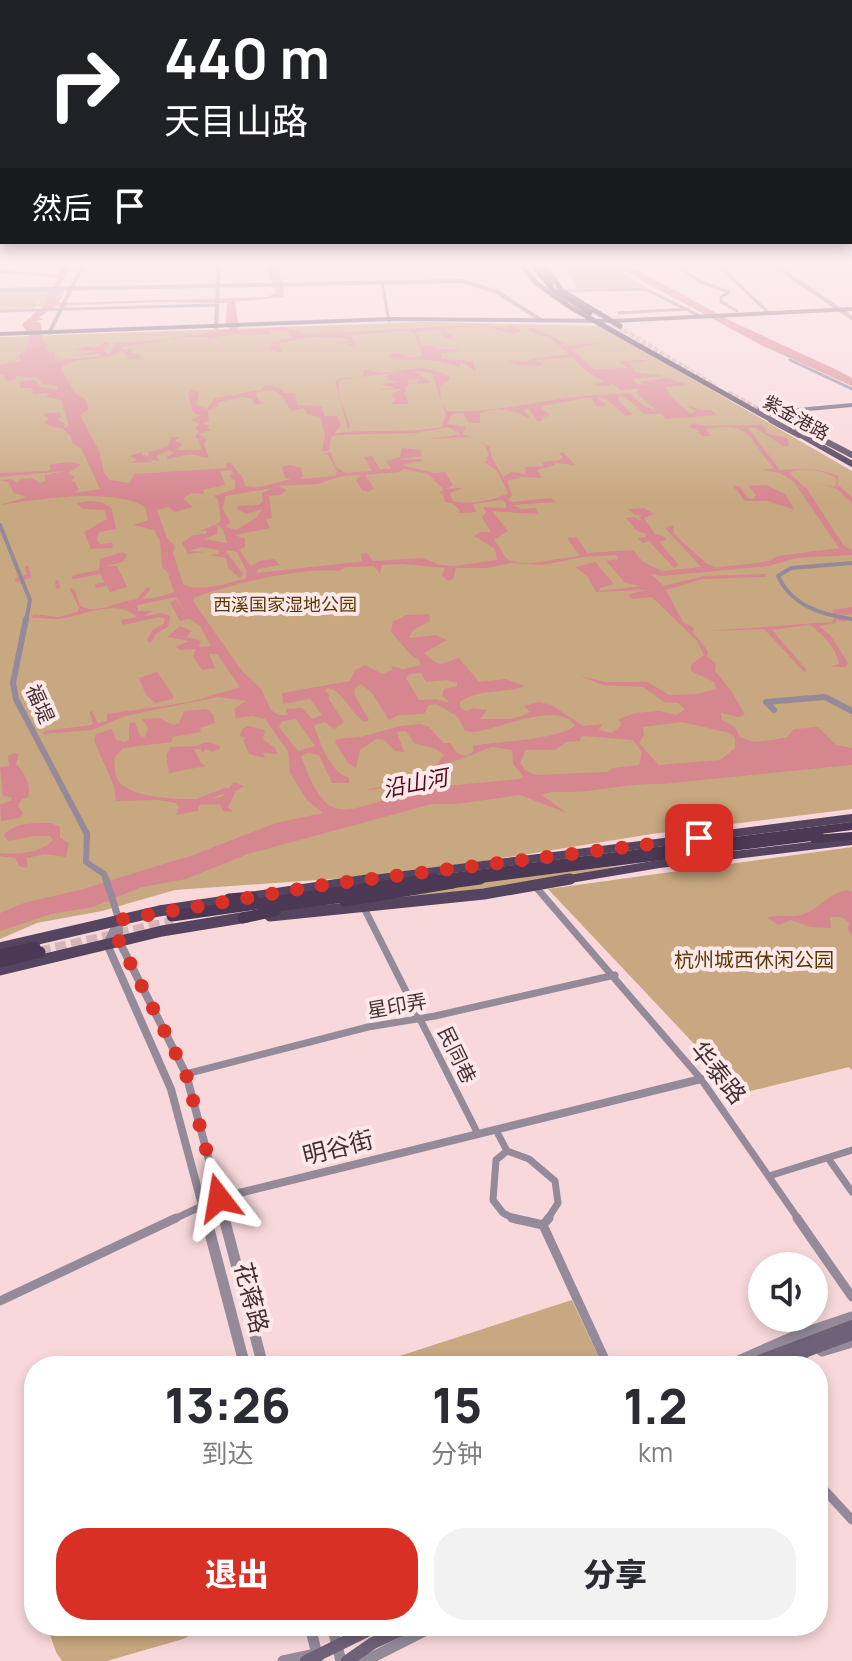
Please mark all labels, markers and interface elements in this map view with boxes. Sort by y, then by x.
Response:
text: 440 m [164,19,330,96]
icon: right [32,32,136,136]
text: 天目山路 [164,96,308,145]
icon: arrive [108,184,152,228]
text: 然后 [32,187,92,228]
street label: 紫金港路 [759,389,834,445]
park label: 西溪国家湿地公园 [213,592,357,616]
street label: 福堤 [20,680,61,728]
water label: 沿山河 [380,761,454,804]
pin [665,804,733,872]
icon: arrive [677,816,721,860]
park label: 杭州城西休闲公园 [674,946,834,973]
street label: 星印弄 [365,987,429,1024]
street label: 民同巷 [432,1022,483,1088]
street label: 华泰路 [684,1034,755,1110]
street label: 明谷街 [299,1122,377,1171]
position arrow [177,1156,261,1240]
map controls [748,1252,828,1332]
button: sound [748,1252,828,1332]
street label: 花蒋路 [228,1259,277,1337]
text: 13:26 [164,1372,291,1437]
text: 15 [432,1372,482,1437]
text: 1.2 [623,1373,688,1438]
text: km [638,1434,673,1470]
text: 到达 [201,1435,253,1471]
text: 分钟 [431,1435,483,1471]
button: 退出 [56,1528,418,1620]
button: 分享 [434,1528,796,1620]

